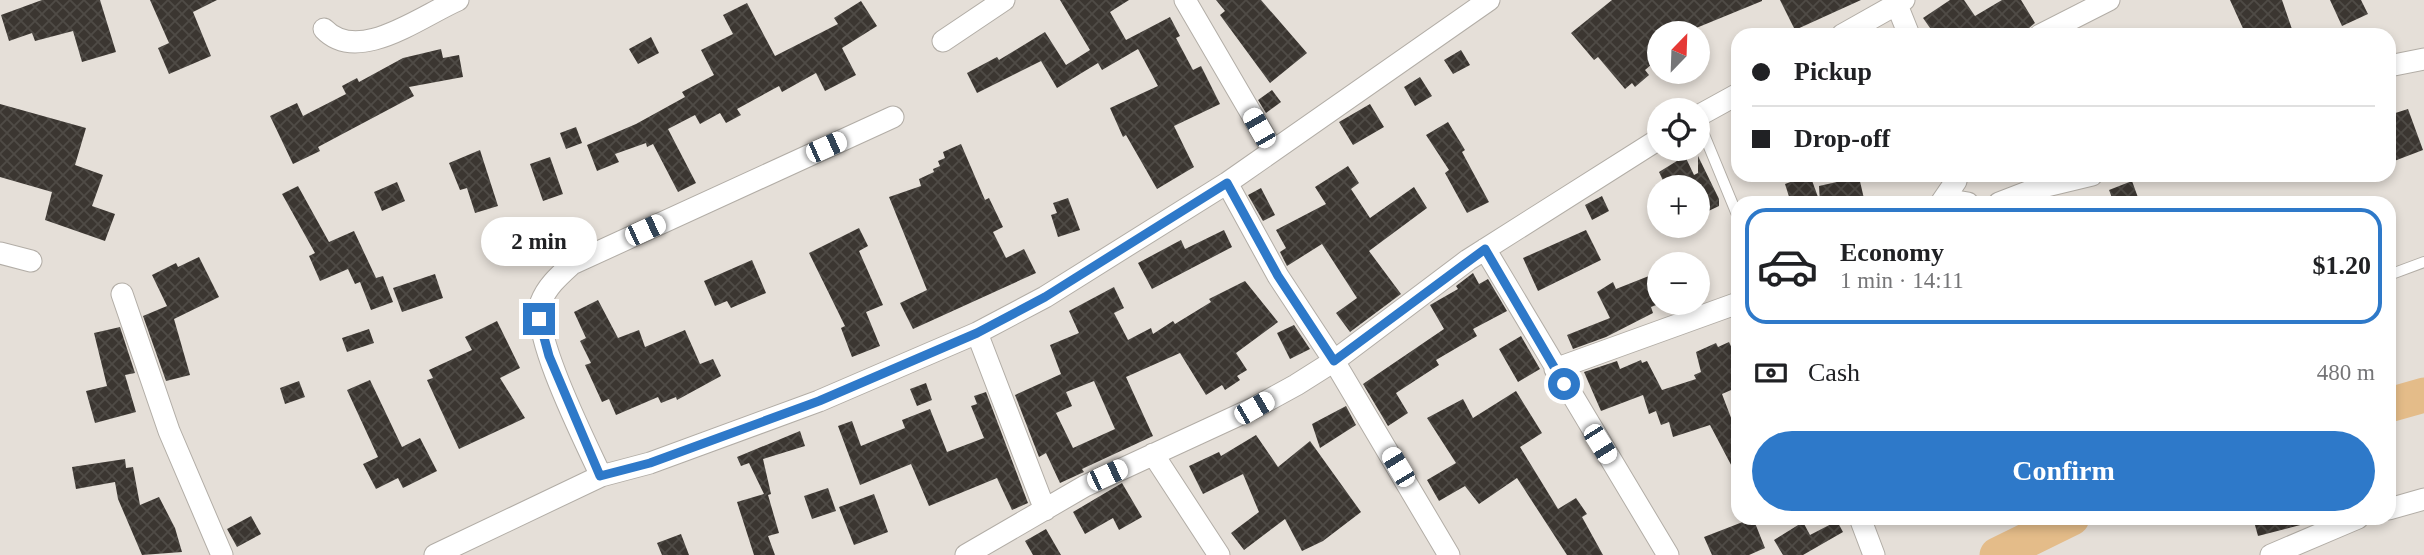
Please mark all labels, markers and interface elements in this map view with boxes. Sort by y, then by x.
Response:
north arrow [1647,21,1710,84]
map controls [1647,21,1710,315]
text: Pickup [1794,57,1872,86]
button: locate [1647,98,1710,161]
car [1240,105,1279,151]
text: Drop-off [1794,124,1890,153]
car [803,129,850,165]
button: + [1647,175,1710,238]
car [622,212,669,248]
callout: 2 min [481,218,597,266]
text: 2 min [511,229,567,254]
icon: car [1756,235,1819,298]
text: Economy [1840,238,1944,267]
text: $1.20 [2313,251,2371,280]
button: − [1647,252,1710,315]
text: 1 min · 14:11 [1840,268,1964,293]
route end [523,303,555,335]
icon: cash [1752,354,1790,392]
text: Cash [1808,358,1860,387]
text: 480 m [2317,360,2375,385]
route start [1548,368,1580,400]
car [1231,388,1278,428]
car [1580,421,1621,467]
button: Confirm [1752,431,2375,511]
car [1379,444,1418,490]
car [1084,457,1131,493]

